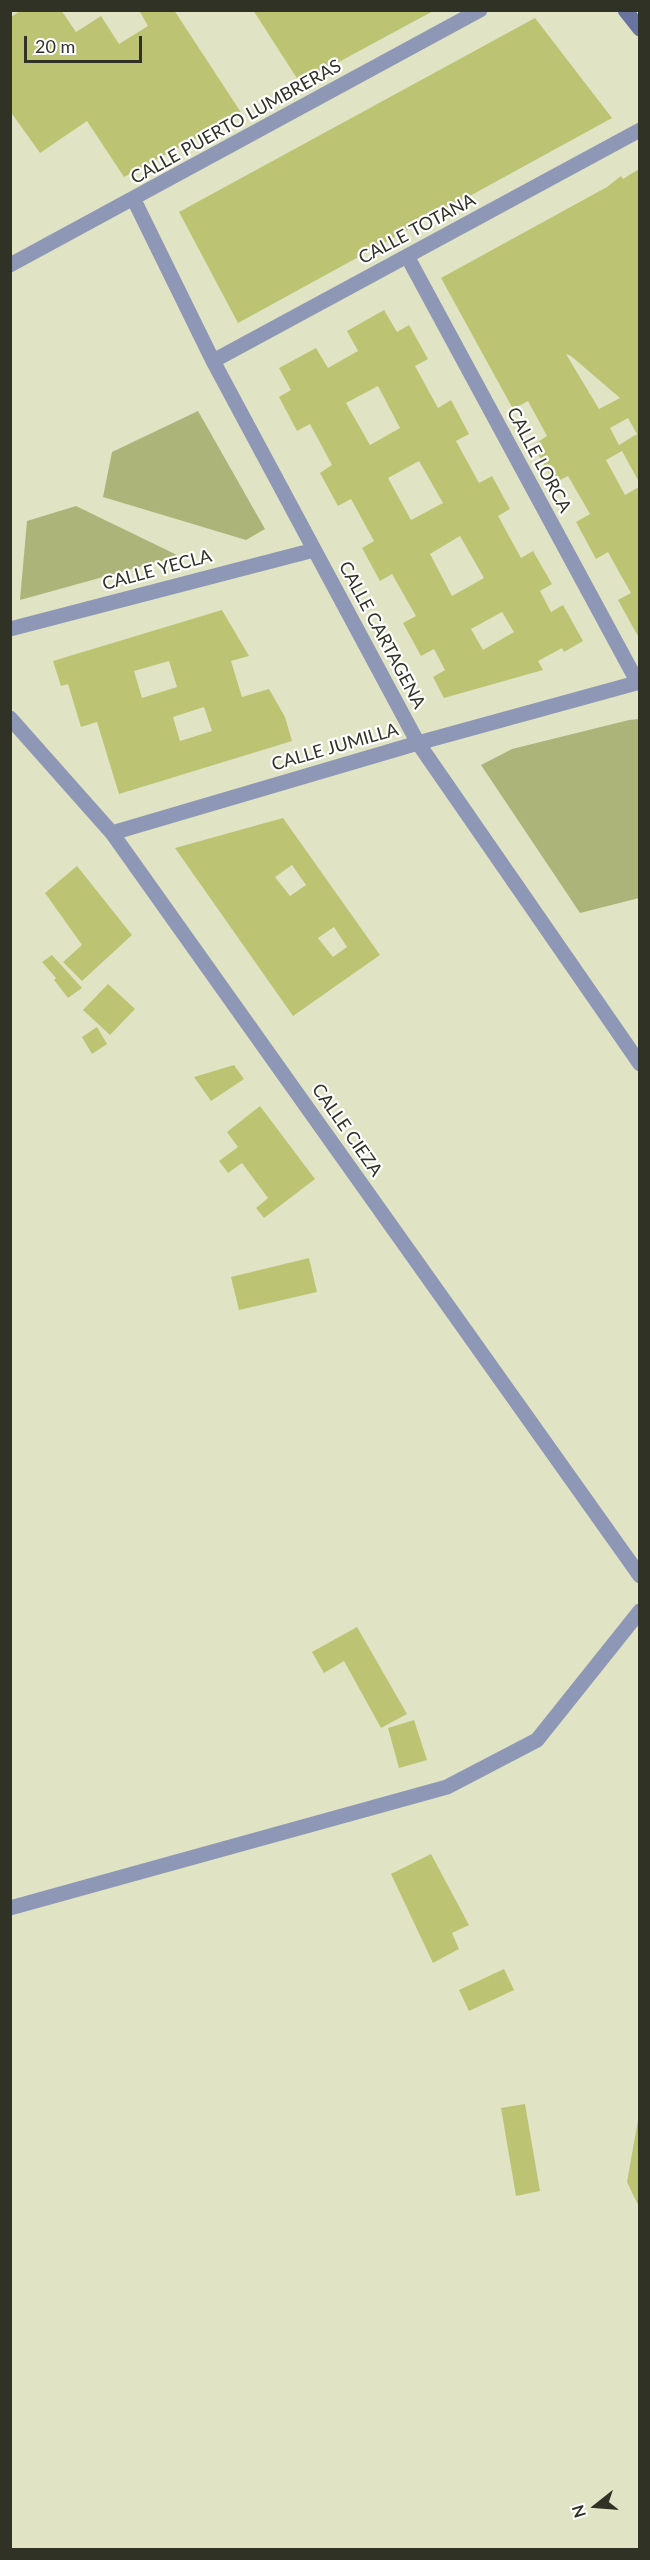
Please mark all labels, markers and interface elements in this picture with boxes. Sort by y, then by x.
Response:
scale bar [27,24,146,62]
text: 20 m [35,35,75,57]
street label: CALLE PUERTO LUMBRERAS [127,55,345,189]
street label: CALLE TOTANA [355,189,479,269]
street label: CALLE LORCA [502,404,576,516]
street label: CALLE YECLA [100,545,214,595]
street label: CALLE CARTAGENA [334,558,430,712]
street label: CALLE JUMILLA [269,719,401,775]
street label: CALLE CIEZA [307,1079,387,1181]
north arrow [566,2476,626,2536]
text: N [567,2503,589,2520]

